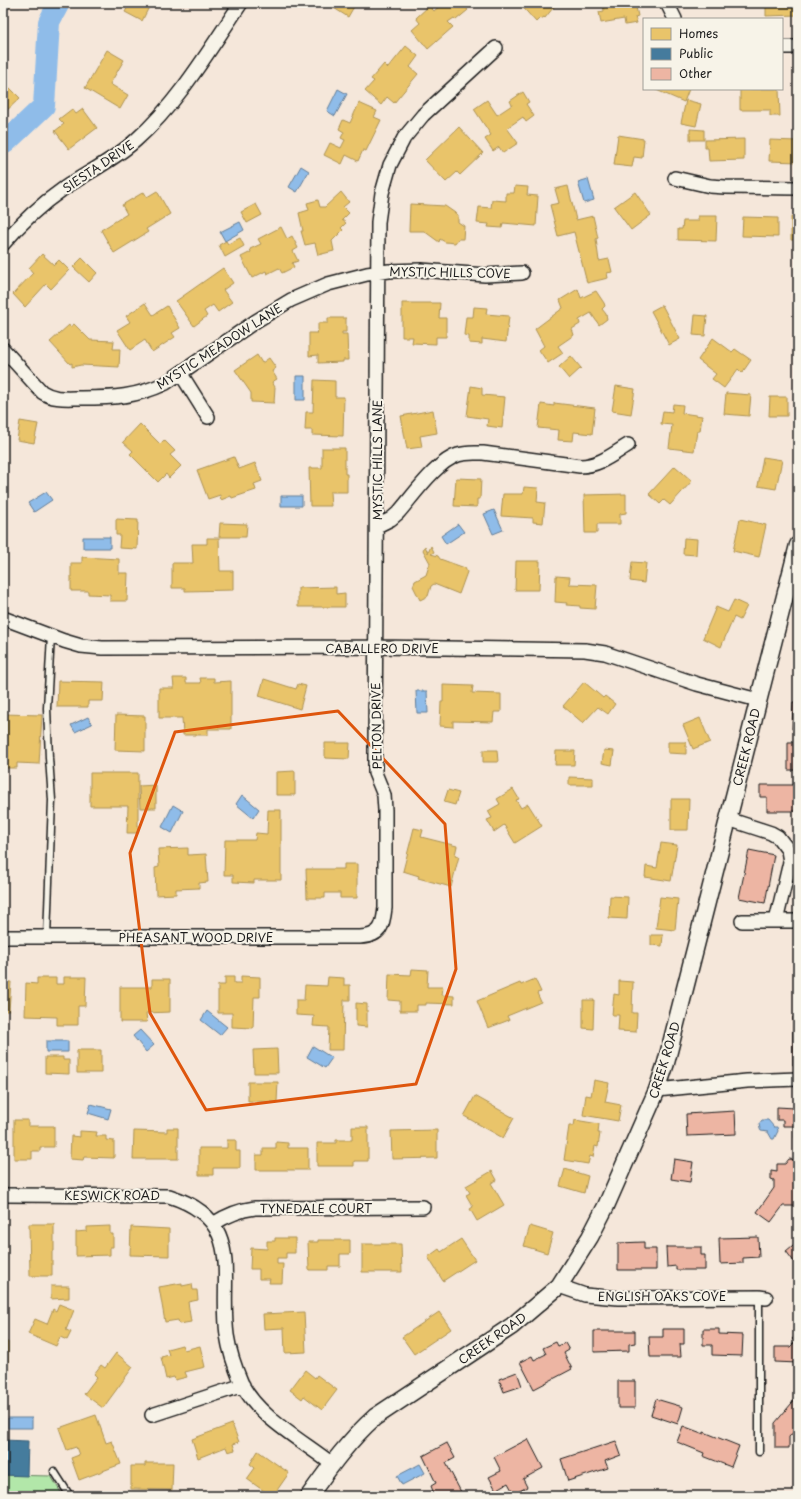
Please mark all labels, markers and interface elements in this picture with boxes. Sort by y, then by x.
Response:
legend [643,18,783,90]
text: Homes [679,24,718,42]
text: Public [679,44,713,62]
text: Other [679,64,712,82]
street label: SIESTA DRIVE [59,135,137,197]
street label: MYSTIC HILLS COVE [389,262,511,282]
street label: MYSTIC MEADOW LANE [153,298,286,393]
street label: MYSTIC HILLS LANE [368,399,386,520]
street label: CABALLERO DRIVE [325,639,439,657]
street label: PELTON DRIVE [366,682,386,770]
street label: CREEK ROAD [728,706,764,788]
street label: PHEASANT WOOD DRIVE [119,928,273,946]
street label: CREEK ROAD [644,1019,684,1101]
street label: KESWICK ROAD [64,1186,160,1204]
street label: TYNEDALE COURT [260,1199,373,1217]
street label: ENGLISH OAKS COVE [598,1287,726,1305]
street label: CREEK ROAD [454,1308,530,1368]

